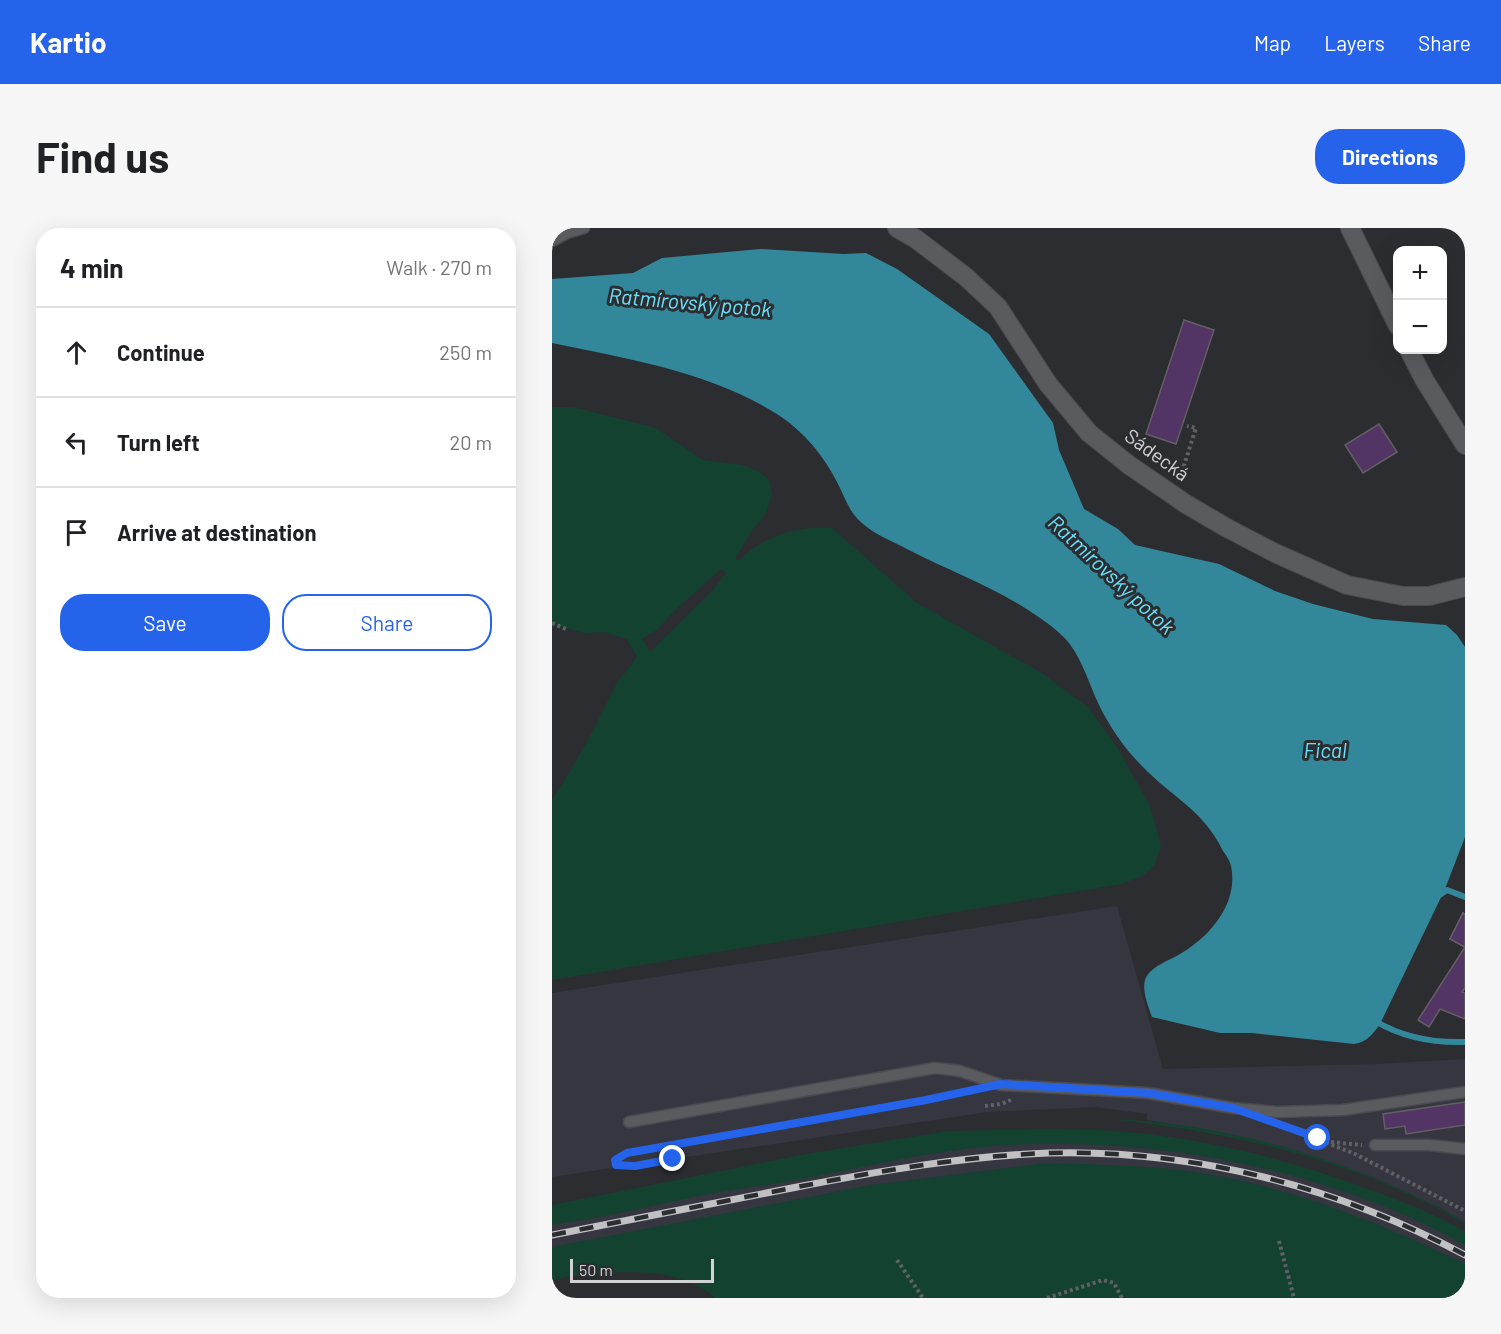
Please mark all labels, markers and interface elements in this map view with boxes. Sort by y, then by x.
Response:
text: Kartio [30,25,107,59]
text: Map [1254,30,1291,55]
text: Layers [1324,30,1385,55]
text: Share [1418,30,1471,55]
button: Directions [1315,129,1465,184]
text: Find us [36,131,169,181]
map controls [1393,246,1447,354]
button: + [1393,246,1447,300]
text: 4 min [60,252,124,283]
text: Walk · 270 m [386,255,492,279]
water label: Ratmírovský potok [608,282,773,321]
button: − [1393,300,1447,354]
icon: ahead [60,336,93,369]
text: Continue [117,339,205,365]
text: 250 m [439,340,492,364]
street label: Sádecká [1121,423,1194,486]
icon: left [60,426,93,459]
text: Turn left [117,429,200,455]
text: 20 m [449,430,492,454]
water label: Ratmírovský potok [1044,509,1181,639]
icon: arrive [60,516,93,549]
text: Arrive at destination [117,519,316,545]
button: Save [60,594,270,651]
button: Share [282,594,492,651]
water label: Fical [1303,737,1347,762]
route start [1304,1124,1330,1150]
route end [659,1145,685,1171]
scale bar [570,1256,714,1284]
text: 50 m [579,1260,613,1279]

